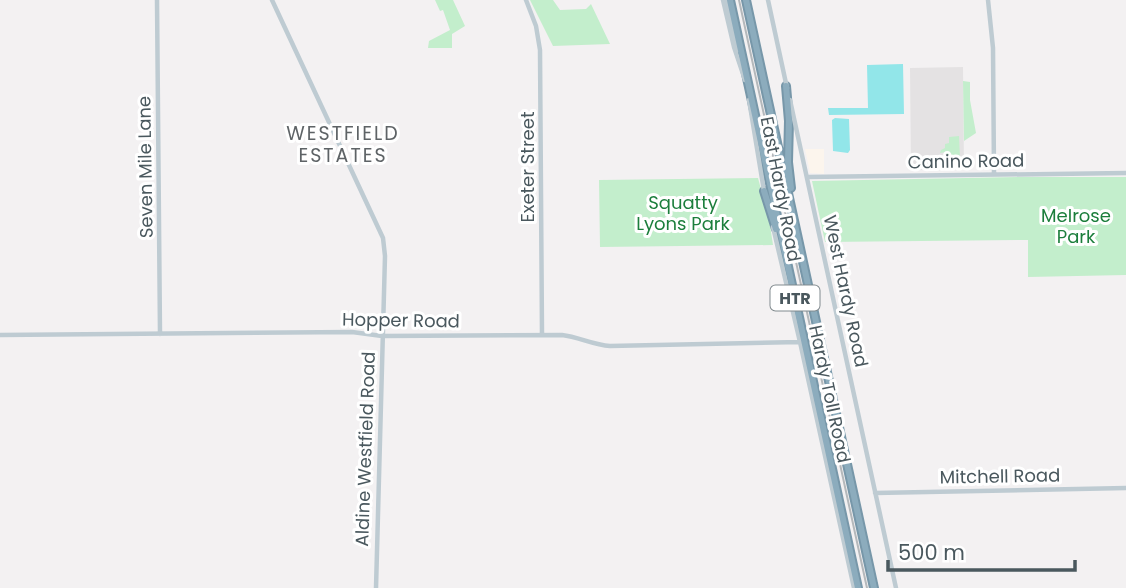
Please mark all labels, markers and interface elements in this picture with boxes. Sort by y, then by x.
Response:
street label: Seven Mile Lane [131,96,159,238]
street label: Exeter Street [515,112,540,222]
street label: East Hardy Road [755,114,807,264]
district label: WESTFIELD ESTATES [286,120,400,169]
street label: Canino Road [907,147,1025,175]
park label: Squatty Lyons Park [636,190,731,236]
park label: Melrose Park [1041,203,1111,249]
street label: West Hardy Road [818,213,874,369]
road number: HTR [770,286,820,310]
street label: Hopper Road [342,306,460,334]
street label: Hardy Toll Road [803,323,857,465]
street label: Aldine Westfield Road [349,351,381,547]
street label: Mitchell Road [940,462,1060,490]
scale bar [888,528,1075,572]
text: 500 m [898,538,965,567]

